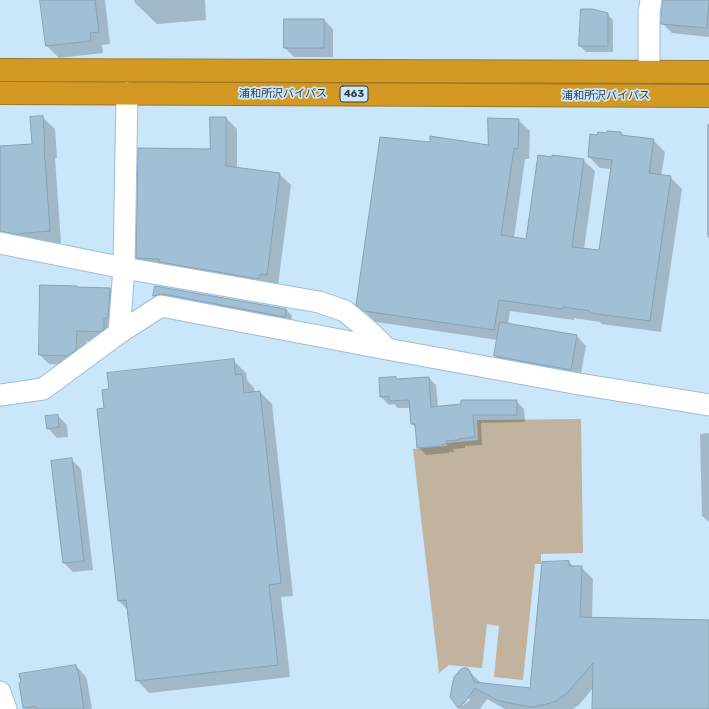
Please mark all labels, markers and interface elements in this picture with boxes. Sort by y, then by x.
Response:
road number: 463 [340,86,368,102]
street label: 浦和所沢バイパス [239,87,327,101]
street label: 浦和所沢バイパス [562,89,650,103]

